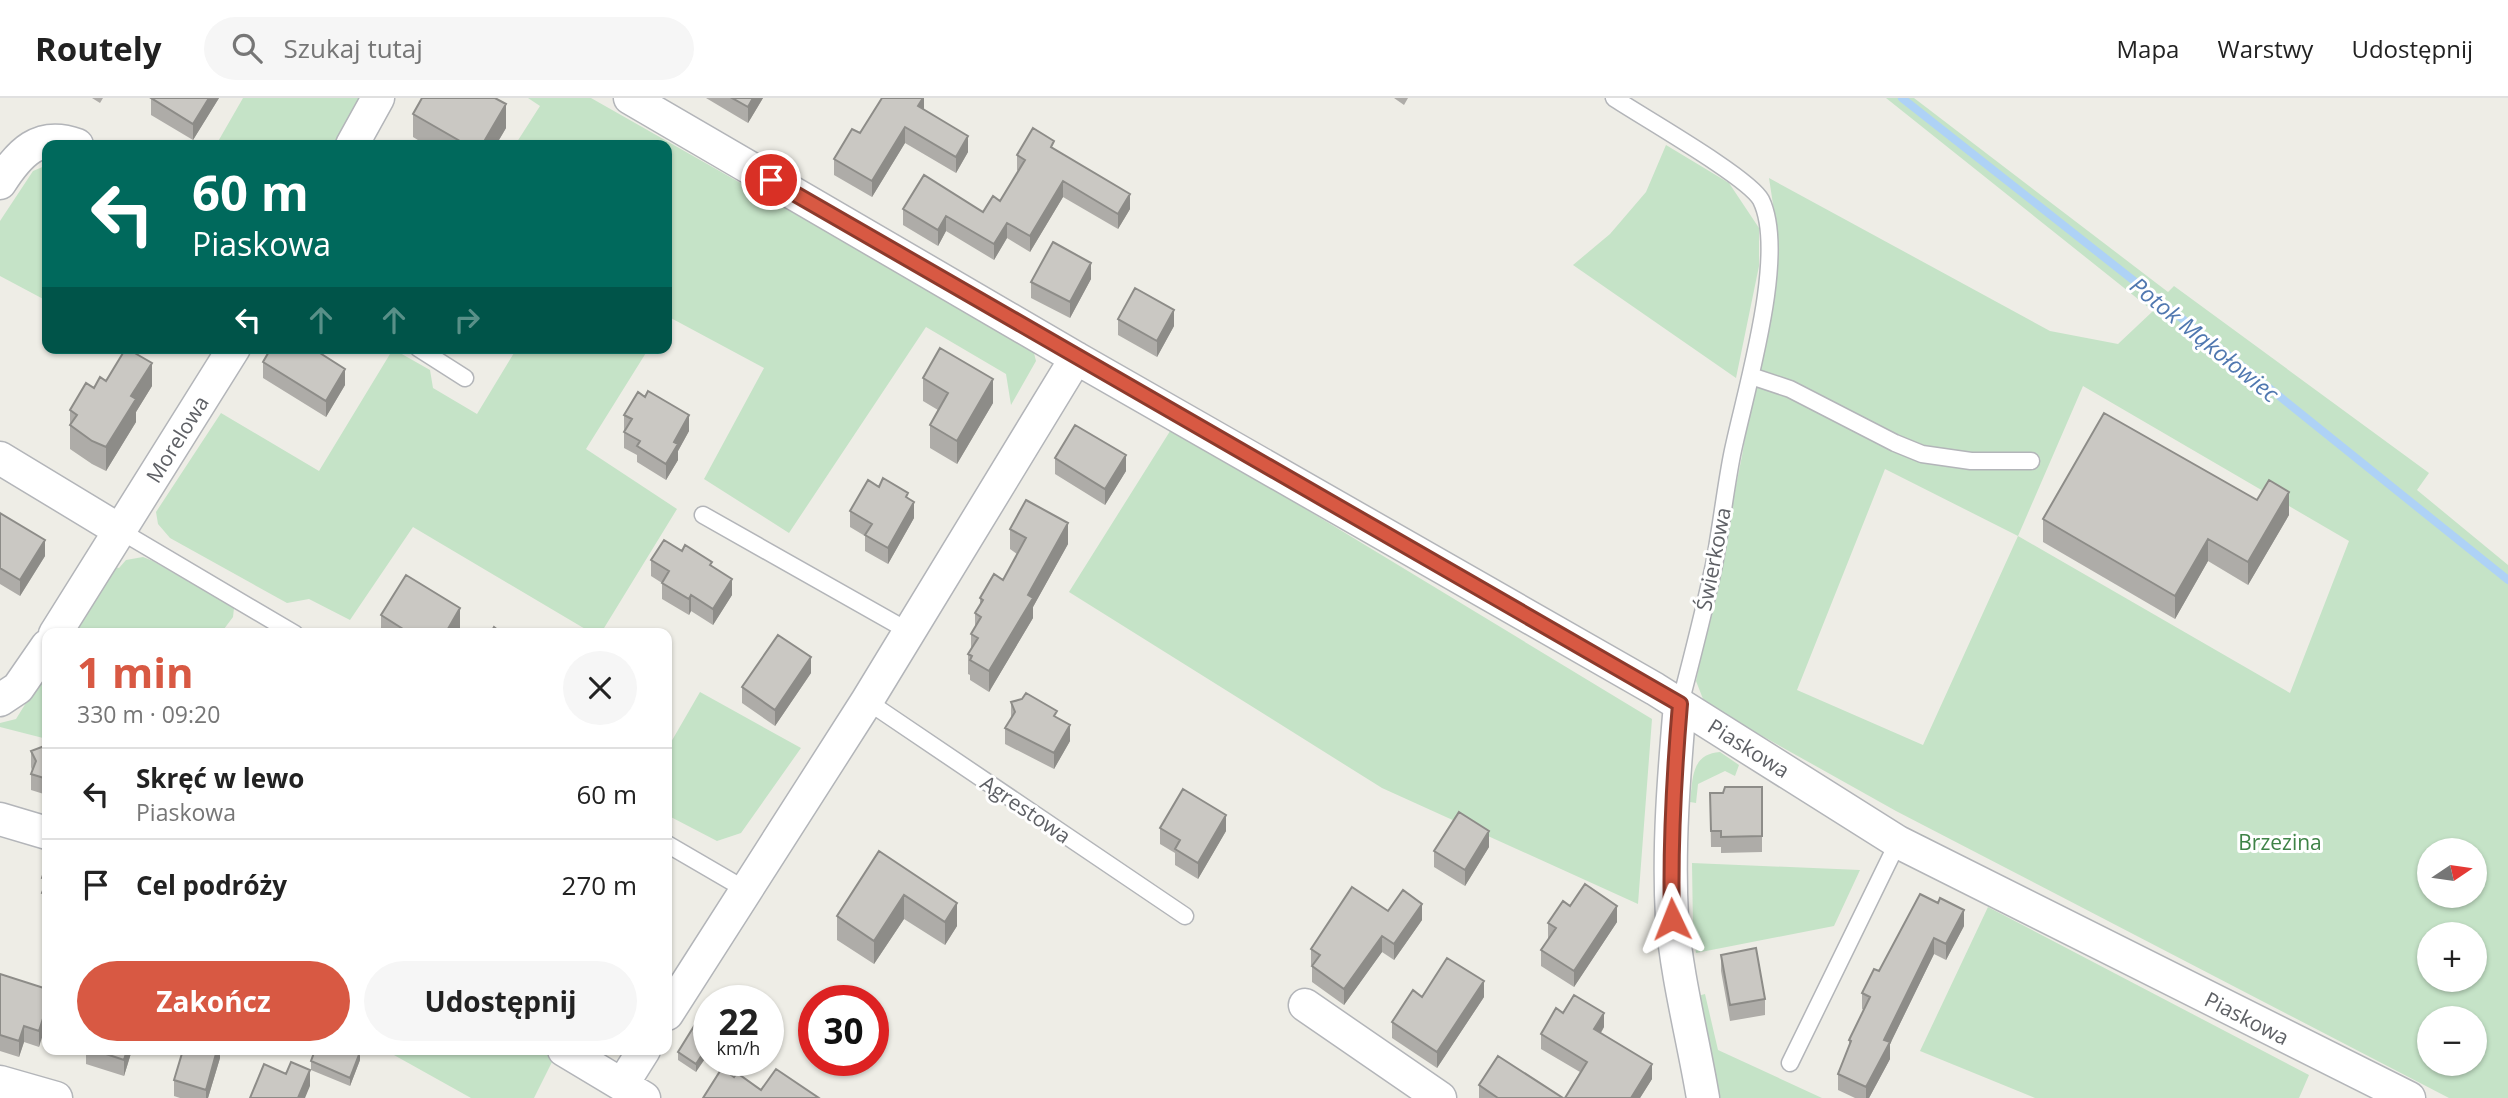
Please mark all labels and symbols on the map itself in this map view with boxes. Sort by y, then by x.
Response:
pin [741,150,801,210]
water label: Potok Mąkołowiec [2124,269,2287,409]
street label: Morelowa [139,390,215,488]
street label: Świerkowa [1689,505,1737,613]
street label: Piaskowa [1703,712,1795,784]
street label: Agrestowa [975,769,1077,849]
park label: Brzezina [2238,828,2322,856]
north arrow [2417,838,2487,908]
position arrow [1635,882,1709,956]
speed limit sign: 30 [798,985,889,1076]
street label: Piaskowa [2200,985,2294,1051]

